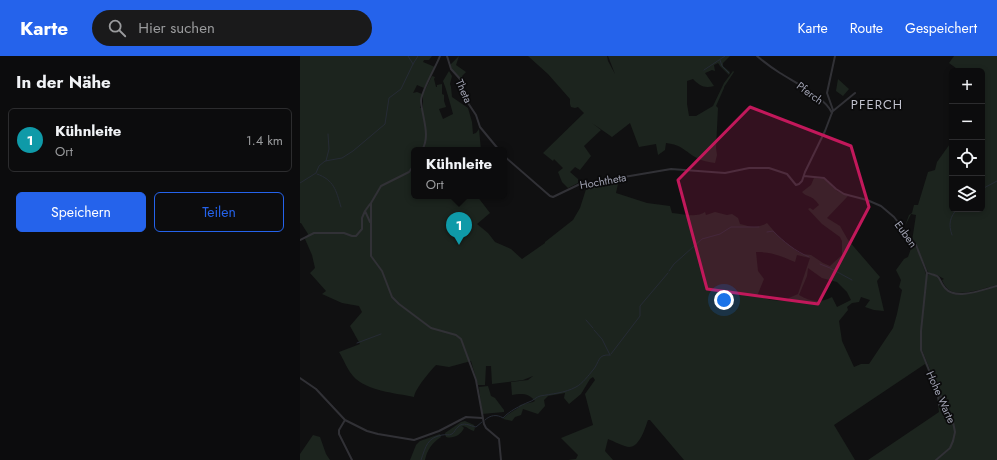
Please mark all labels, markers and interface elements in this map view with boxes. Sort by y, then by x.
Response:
search box [92,10,372,46]
text: Karte [20,15,68,42]
icon: search [106,17,128,39]
text: Hier suchen [138,17,215,39]
text: Karte [798,18,828,38]
text: Route [850,18,883,38]
text: Gespeichert [905,18,977,38]
map controls [949,68,985,212]
button: + [949,68,985,104]
text: In der Nähe [16,70,111,94]
street label: Theta [452,77,476,105]
street label: Pferch [793,78,827,108]
district label: PFERCH [851,95,903,114]
button: − [949,104,985,140]
text: Kühnleite [55,120,121,142]
text: 1 [27,131,33,150]
text: 1.4 km [246,131,283,150]
button: locate [949,140,985,176]
text: Ort [55,142,73,161]
popup [411,147,507,199]
text: Kühnleite [426,153,492,175]
street label: Hochtheta [579,169,627,193]
text: Ort [426,175,444,194]
button: layers [949,176,985,212]
button: Speichern [16,192,146,232]
button: Teilen [154,192,284,232]
pin: 1 [446,212,472,245]
street label: Euben [891,217,921,251]
your location [714,290,734,310]
street label: Hohe Warte [922,368,960,426]

